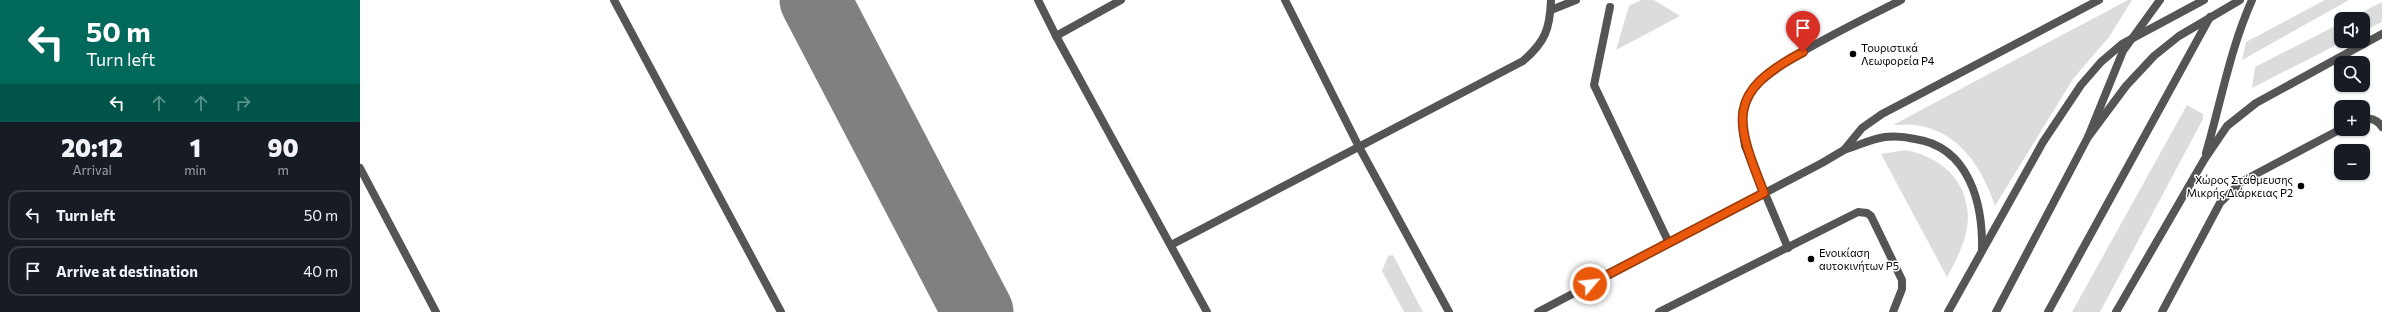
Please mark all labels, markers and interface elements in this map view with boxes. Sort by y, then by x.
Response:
pin [1786,11,1820,52]
map controls [2334,12,2370,180]
button: sound [2334,12,2370,48]
text: 50 m [86,14,151,48]
icon: left [20,16,72,68]
icon: arrive [1792,17,1814,39]
place label: Τουριστικά Λεωφορεία P4 [1861,41,1935,67]
text: Turn left [86,48,155,70]
marker: Τουριστικά Λεωφορεία P4 [1848,49,1858,59]
button: search [2334,56,2370,92]
icon: left [106,92,128,114]
icon: ahead [148,92,170,114]
icon: ahead [190,92,212,114]
icon: right [232,92,254,114]
button: + [2334,100,2370,136]
text: 20:12 [61,133,123,162]
text: 1 [190,133,201,162]
text: 90 [268,133,299,162]
button: − [2334,144,2370,180]
text: Arrival [72,162,112,178]
text: min [184,162,206,178]
text: m [277,162,289,178]
place label: Χώρος Στάθμευσης Μικρής Διάρκειας P2 [2187,173,2293,199]
marker: Χώρος Στάθμευσης Μικρής Διάρκειας P2 [2296,181,2306,191]
icon: left [22,204,44,226]
text: Turn left [56,206,115,224]
text: 50 m [304,206,338,224]
place label: Ενοικίαση αυτοκινήτων P5 [1819,246,1899,272]
marker: Ενοικίαση αυτοκινήτων P5 [1806,254,1816,264]
icon: arrive [22,260,44,282]
text: Arrive at destination [56,262,198,280]
text: 40 m [303,262,338,280]
position arrow [1569,263,1611,305]

